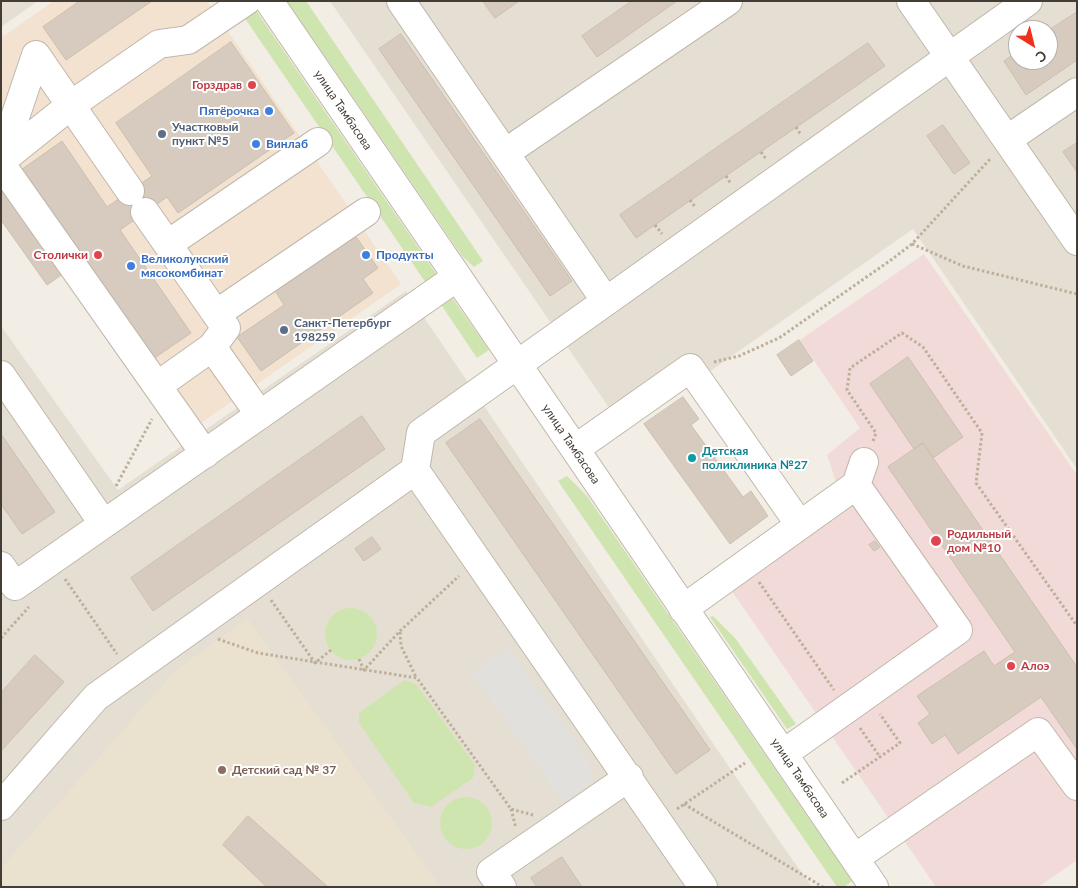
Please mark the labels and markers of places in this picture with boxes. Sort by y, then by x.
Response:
place label: Горздрав [192,78,242,92]
marker: Горздрав [246,79,258,91]
place label: Пятёрочка [199,104,259,118]
marker: Пятёрочка [263,105,275,117]
place label: Участковый пункт №5 [172,120,239,148]
marker: Участковый пункт №5 [156,128,168,140]
place label: Винлаб [266,137,308,151]
marker: Винлаб [250,138,262,150]
place label: Столички [34,248,88,262]
place label: Продукты [376,248,434,262]
marker: Столички [92,249,104,261]
marker: Продукты [360,249,372,261]
place label: Великолукский мясокомбинат [141,252,229,280]
marker: Великолукский мясокомбинат [125,260,137,272]
place label: Санкт-Петербург 198259 [294,316,391,344]
marker: Санкт-Петербург 198259 [278,324,290,336]
place label: Детская поликлиника №27 [702,444,808,472]
marker: Детская поликлиника №27 [686,452,698,464]
place label: Родильный дом №10 [947,527,1011,555]
marker: Родильный дом №10 [929,534,943,548]
place label: Алоэ [1021,659,1049,673]
marker: Алоэ [1005,660,1017,672]
place label: Детский сад № 37 [232,763,336,777]
marker: Детский сад № 37 [216,764,228,776]

